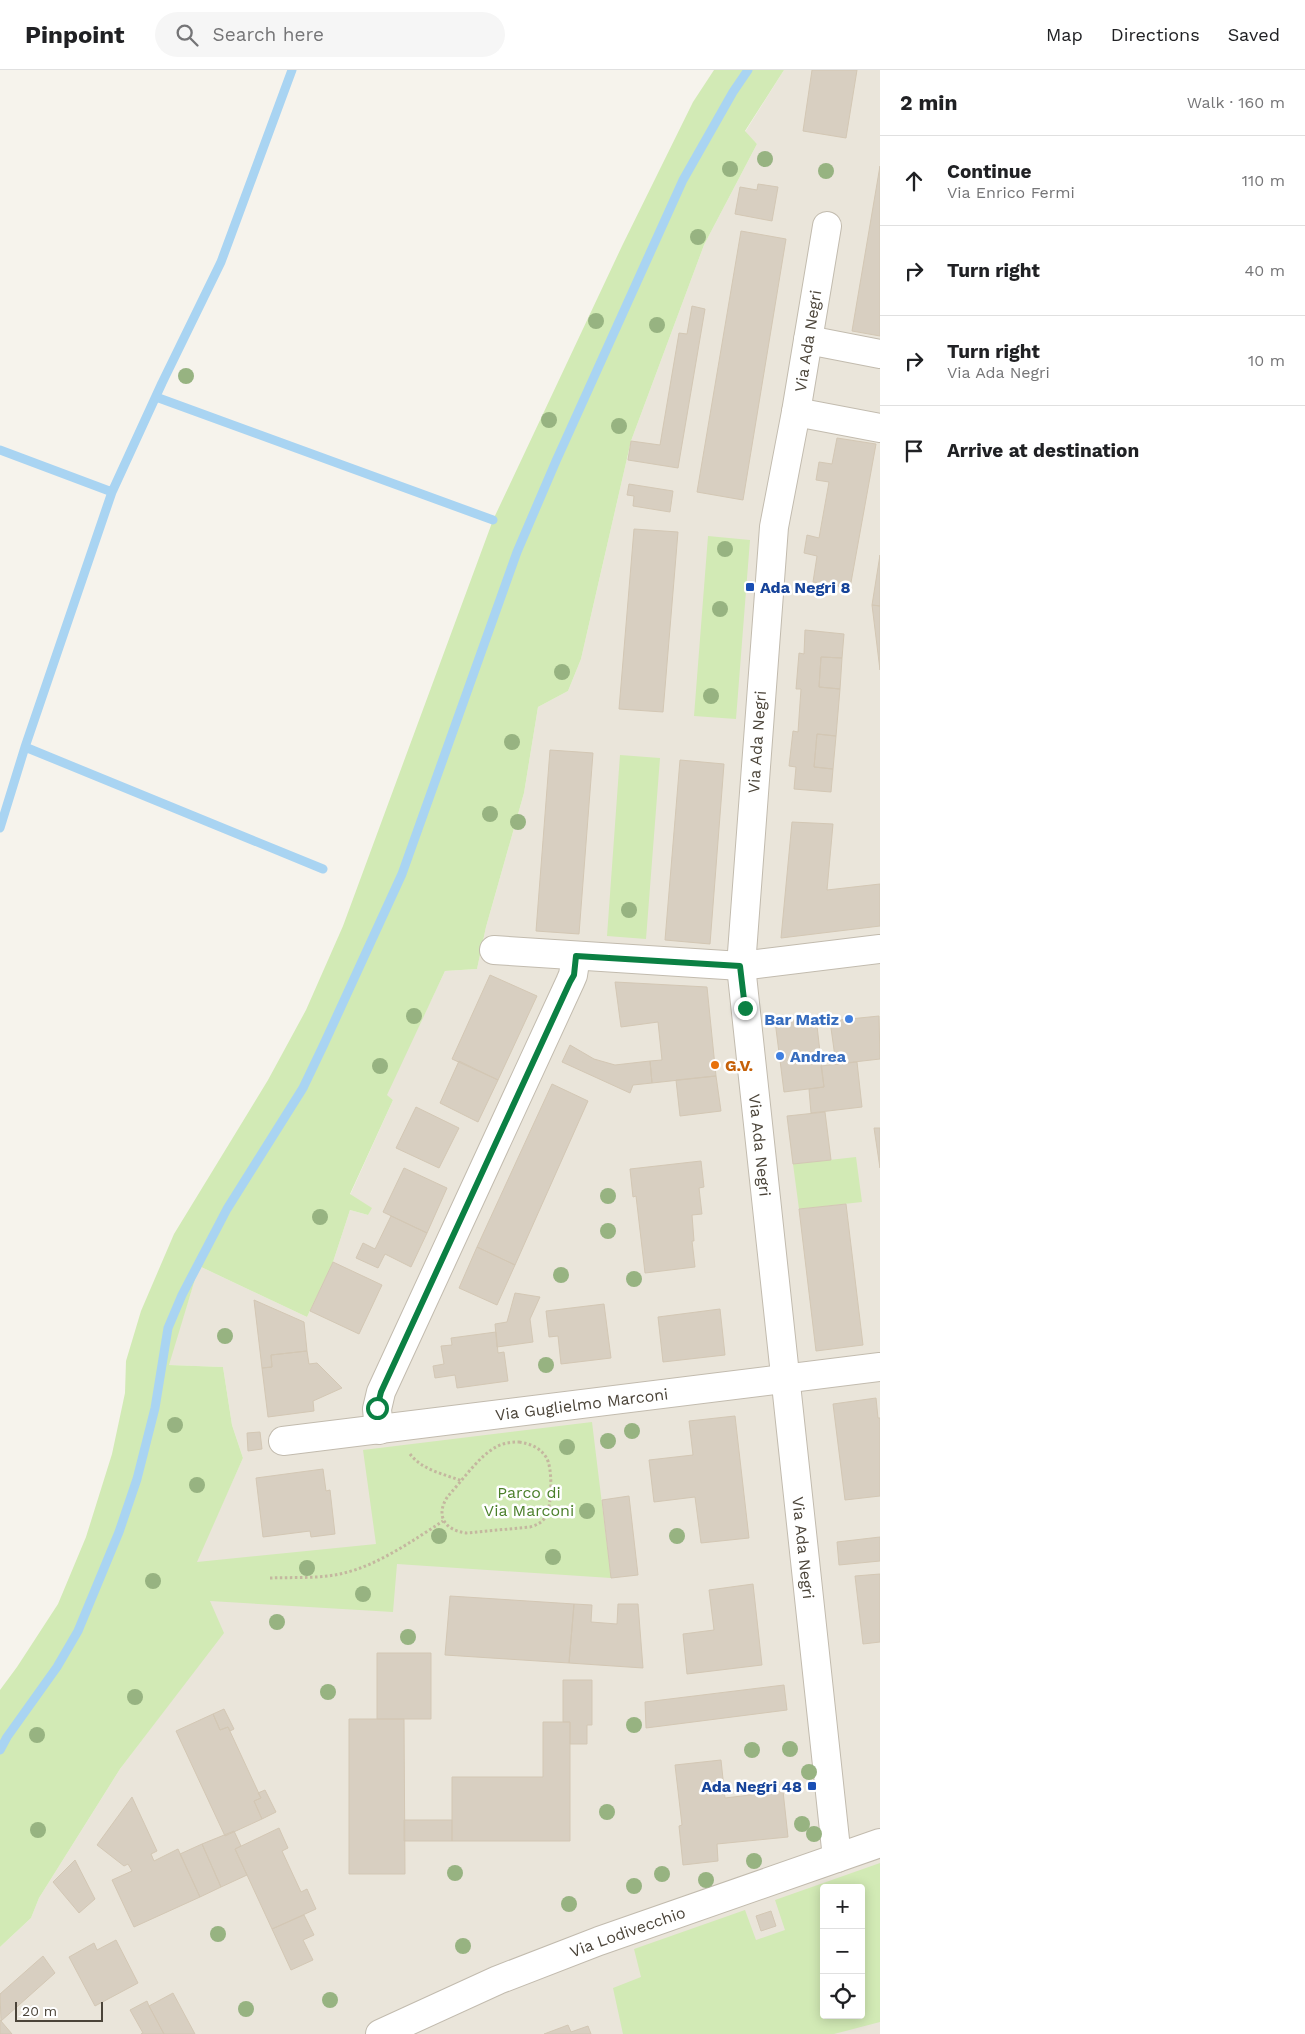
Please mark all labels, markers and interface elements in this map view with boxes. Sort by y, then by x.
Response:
search box [155,12,505,57]
text: Pinpoint [25,21,125,49]
icon: search [173,21,201,49]
text: Search here [213,23,324,46]
text: Map [1046,24,1083,45]
text: Directions [1111,24,1200,45]
text: Saved [1228,24,1280,45]
text: 2 min [900,90,957,115]
text: Walk · 160 m [1187,93,1285,112]
text: Continue [947,160,1031,183]
icon: ahead [900,167,928,195]
text: 110 m [1242,171,1285,190]
text: Via Enrico Fermi [947,183,1075,202]
icon: right [900,257,928,285]
text: Turn right [947,259,1040,282]
text: 40 m [1245,261,1285,280]
street label: Via Ada Negri [791,289,825,393]
text: Turn right [947,340,1040,363]
icon: right [900,347,928,375]
text: 10 m [1248,351,1285,370]
text: Via Ada Negri [947,363,1050,382]
icon: arrive [900,437,928,465]
text: Arrive at destination [947,439,1139,462]
place label: Ada Negri 8 [760,578,851,597]
marker: Ada Negri 8 [744,581,756,593]
street label: Via Ada Negri [744,690,770,794]
route end [734,997,757,1020]
place label: Bar Matiz [764,1010,839,1029]
marker: Bar Matiz [843,1013,855,1025]
place label: Andrea [790,1047,847,1066]
marker: Andrea [774,1050,786,1062]
place label: G.V. [725,1056,753,1075]
marker: G.V. [709,1059,721,1071]
street label: Via Ada Negri [745,1093,775,1197]
street label: Via Guglielmo Marconi [494,1384,669,1424]
route start [366,1397,389,1420]
park label: Parco di Via Marconi [484,1483,574,1520]
street label: Via Ada Negri [789,1496,819,1600]
place label: Ada Negri 48 [701,1777,802,1796]
marker: Ada Negri 48 [806,1780,818,1792]
map controls [820,1884,865,2019]
button: + [820,1884,865,1929]
street label: Via Lodivecchio [567,1902,688,1961]
button: − [820,1929,865,1974]
button: locate [820,1974,865,2019]
scale bar [15,1999,102,2022]
text: 20 m [22,2003,57,2019]

